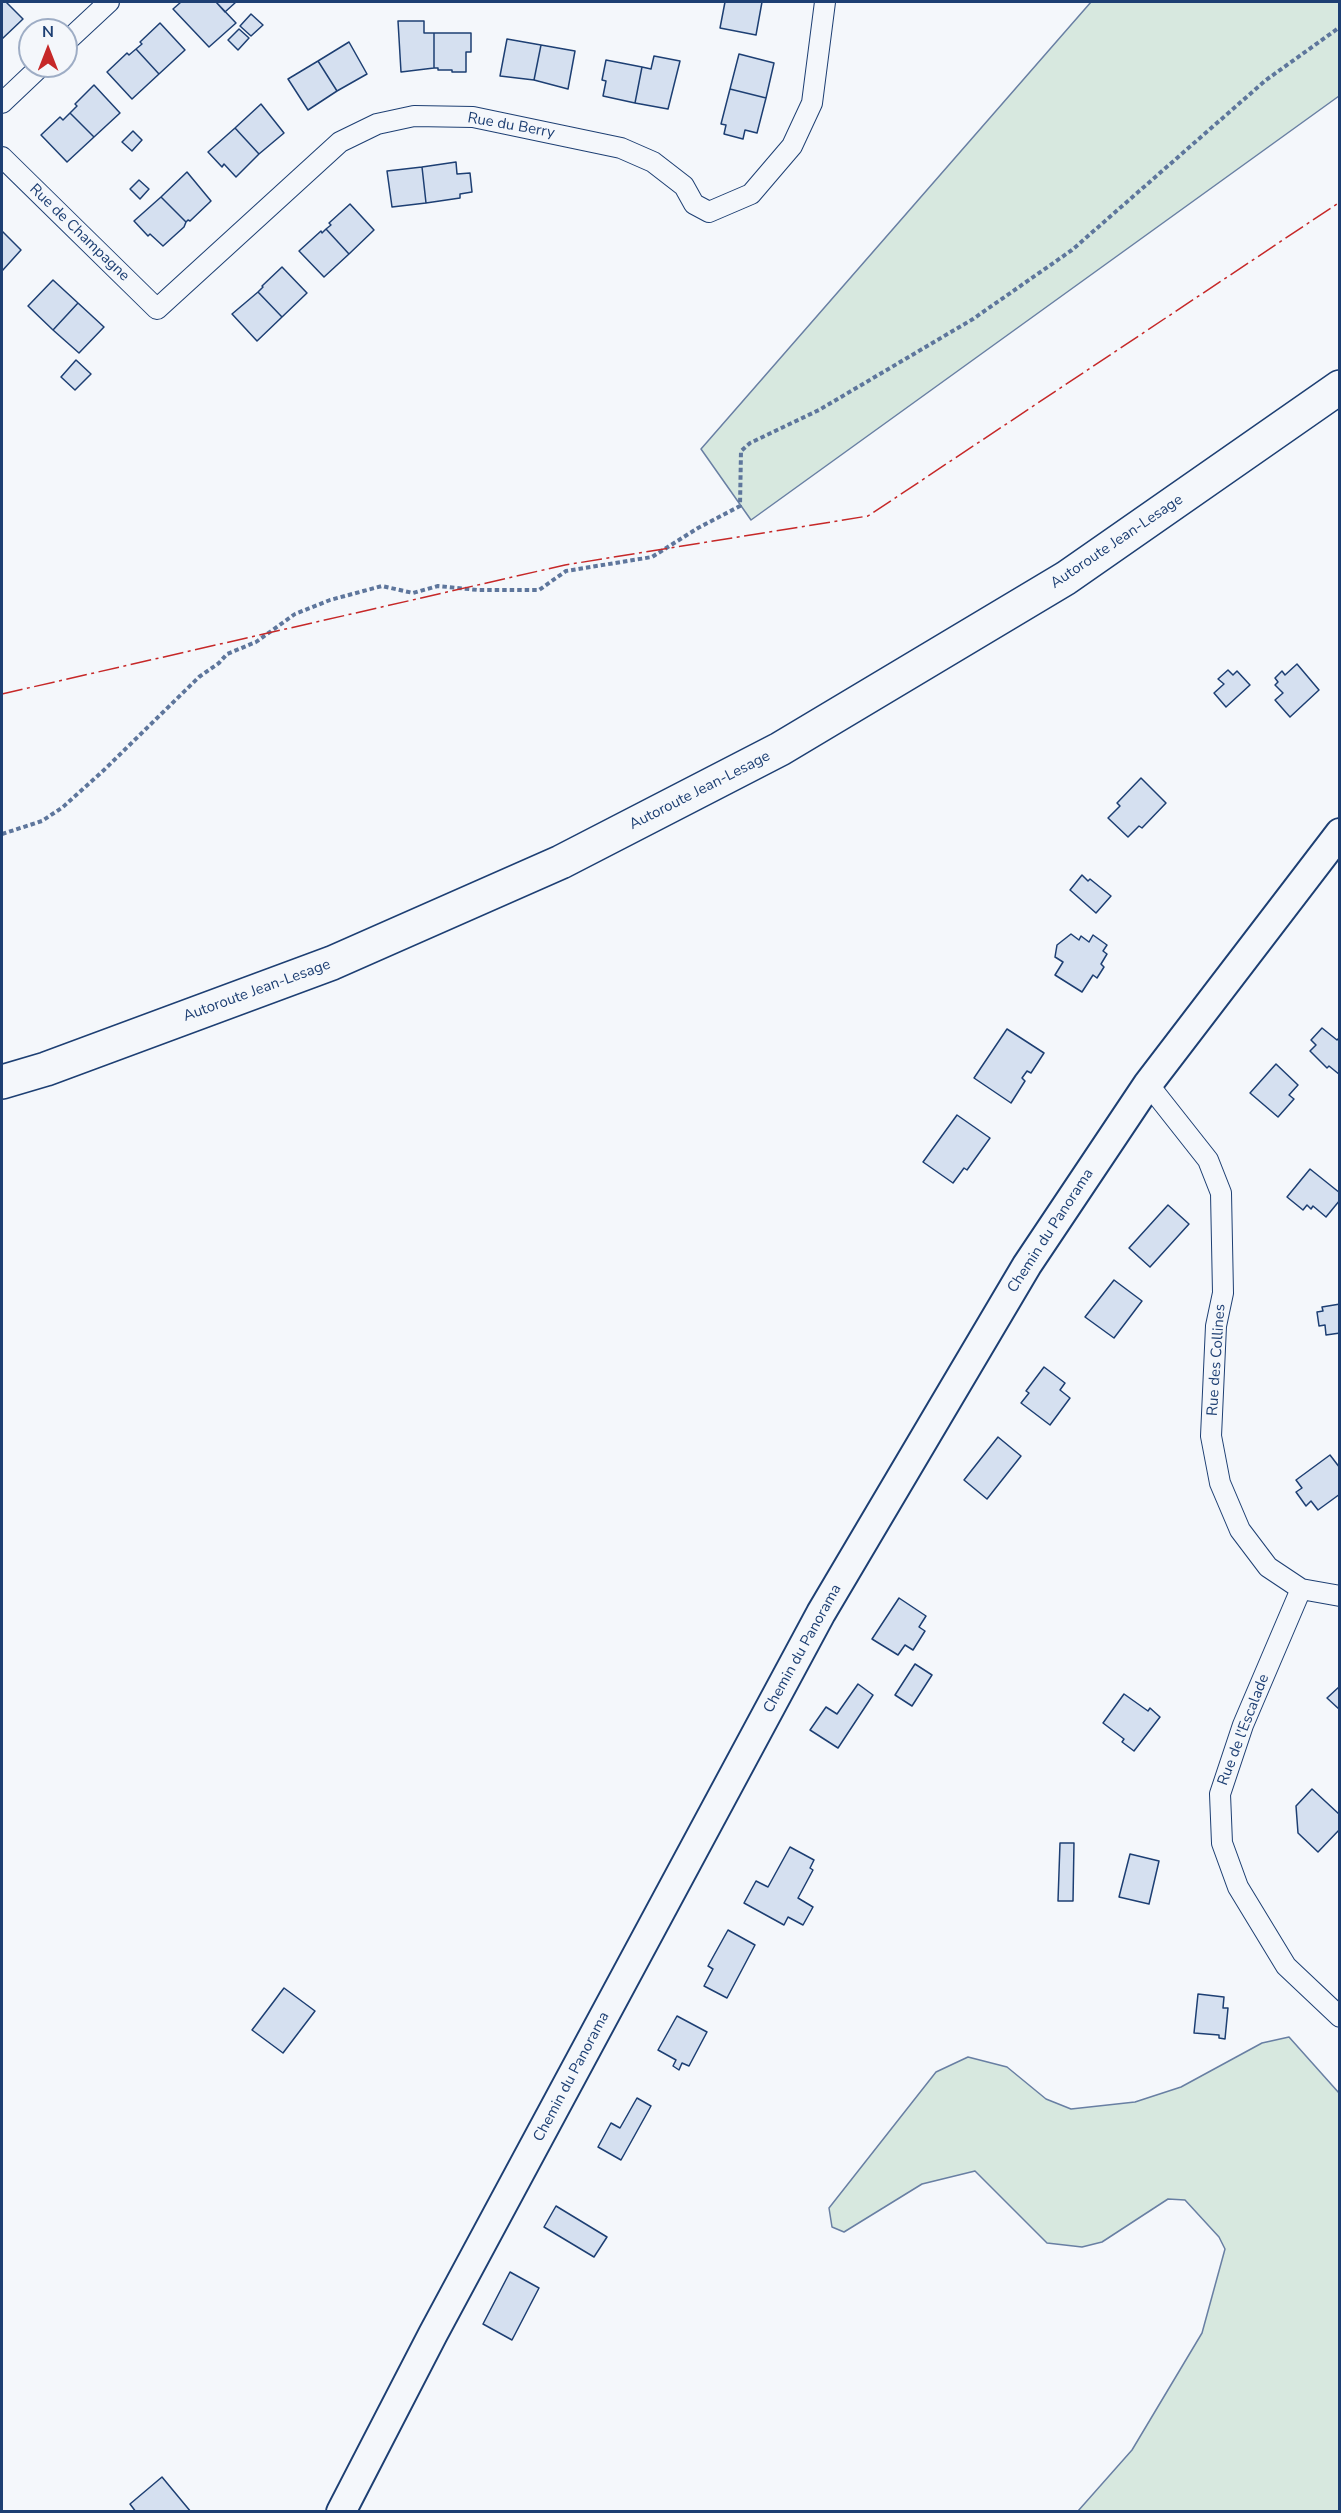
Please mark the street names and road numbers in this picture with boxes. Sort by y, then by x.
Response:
street label: Rue du Berry [466,109,556,143]
street label: Rue de Champagne [25,181,133,285]
street label: Autoroute Jean-Lesage [1047,491,1187,593]
street label: Autoroute Jean-Lesage [627,748,773,834]
street label: Autoroute Jean-Lesage [181,956,333,1026]
street label: Chemin du Panorama [1004,1166,1098,1296]
street label: Rue des Collines [1204,1303,1230,1417]
street label: Chemin du Panorama [760,1582,846,1716]
street label: Rue de l'Escalade [1214,1672,1274,1788]
street label: Chemin du Panorama [530,2009,614,2145]

